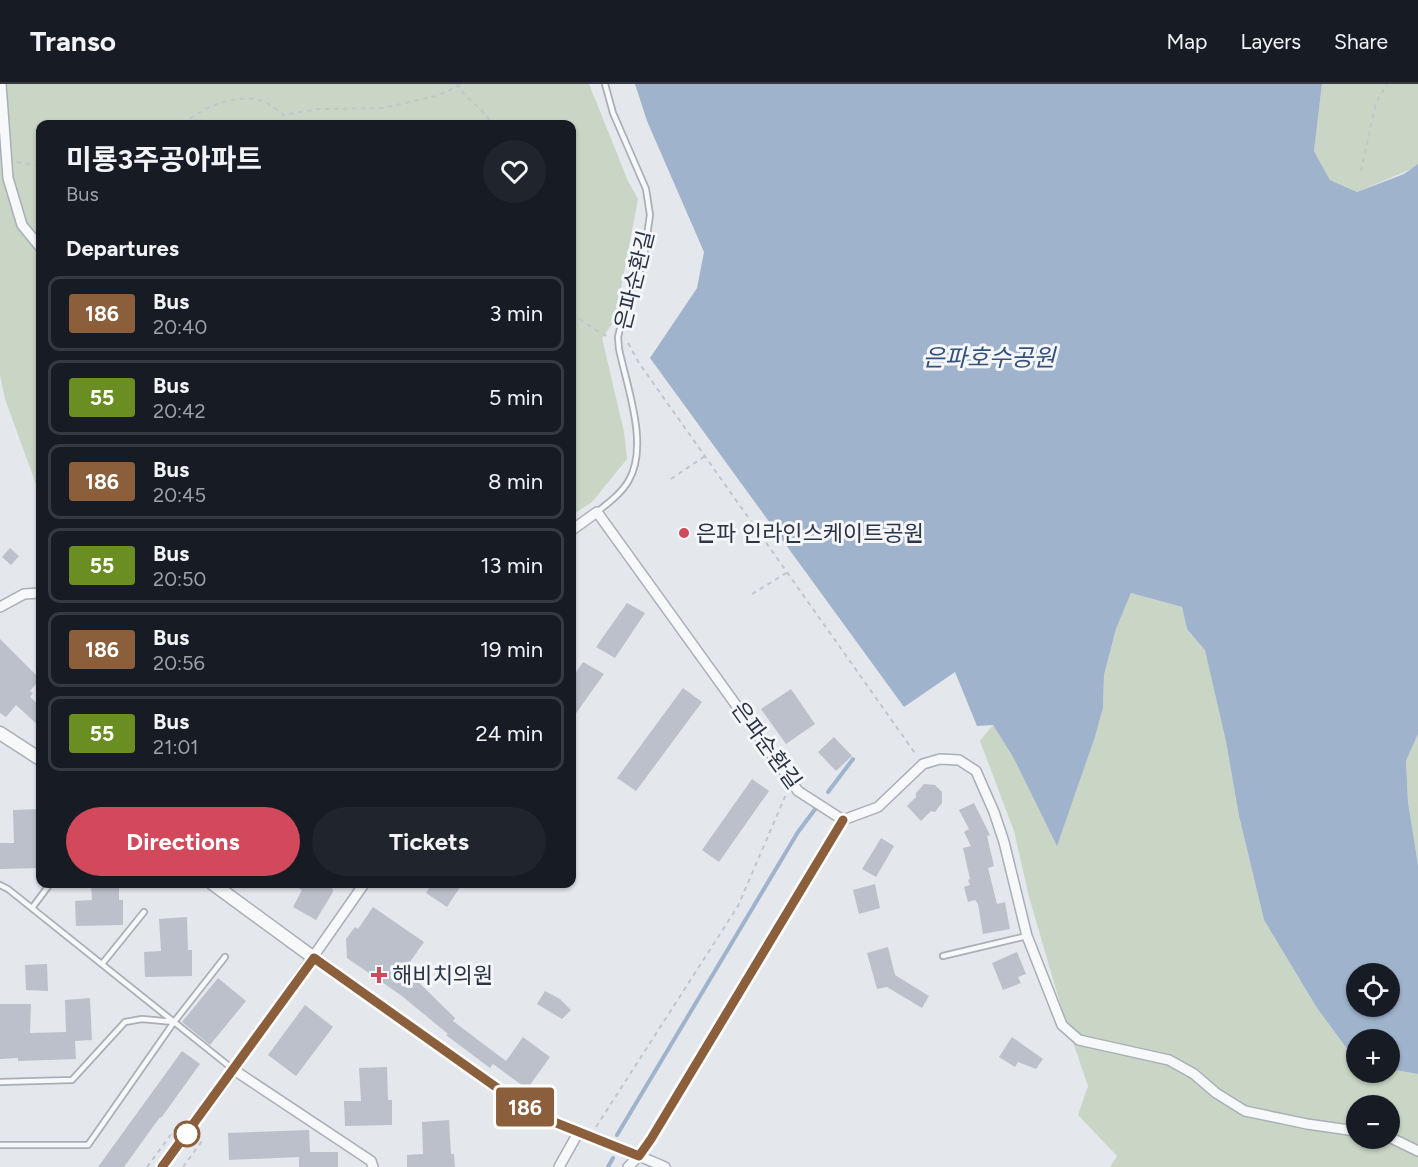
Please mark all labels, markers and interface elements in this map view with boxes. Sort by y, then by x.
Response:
text: Transo [30,24,116,58]
text: Map [1167,29,1207,54]
text: Layers [1240,29,1301,54]
text: Share [1334,29,1388,54]
button: heart [483,140,546,203]
text: 미룡3주공아파트 [66,142,262,176]
text: Bus [66,182,99,206]
street label: 은파순환길 [609,228,660,332]
text: Departures [66,235,179,262]
text: Bus [153,288,189,315]
text: 3 min [489,300,543,327]
text: 186 [85,301,119,326]
text: 20:40 [153,315,207,339]
water label: 은파호수공원 [923,343,1057,372]
text: Bus [153,372,189,399]
text: 5 min [489,384,543,411]
text: 55 [90,385,114,410]
text: 20:42 [153,399,206,423]
text: Bus [153,456,189,483]
text: 8 min [488,468,543,495]
text: 186 [85,469,119,494]
text: 20:45 [153,483,206,507]
place label: 은파 인라인스케이트공원 [696,520,924,547]
marker: 은파 인라인스케이트공원 [677,526,691,540]
text: Bus [153,540,189,567]
text: 13 min [480,552,543,579]
text: 55 [90,553,114,578]
text: 20:50 [153,567,206,591]
text: Bus [153,624,189,651]
text: 19 min [480,636,543,663]
text: 186 [85,637,119,662]
text: 20:56 [153,651,205,675]
street label: 은파순환길 [726,696,807,794]
text: Bus [153,708,189,735]
text: 24 min [476,720,543,747]
text: 55 [90,721,114,746]
text: 21:01 [153,735,199,759]
button: Directions [66,807,300,876]
button: Tickets [312,807,546,876]
place label: 해비치의원 [392,962,493,989]
map controls [1346,963,1400,1149]
button: locate [1346,963,1400,1017]
marker: 해비치의원 [370,966,388,984]
button: + [1346,1029,1400,1083]
line badge: 186 [490,1088,560,1126]
text: 186 [508,1095,542,1120]
button: − [1346,1095,1400,1149]
unlabelled marker [174,1121,200,1147]

